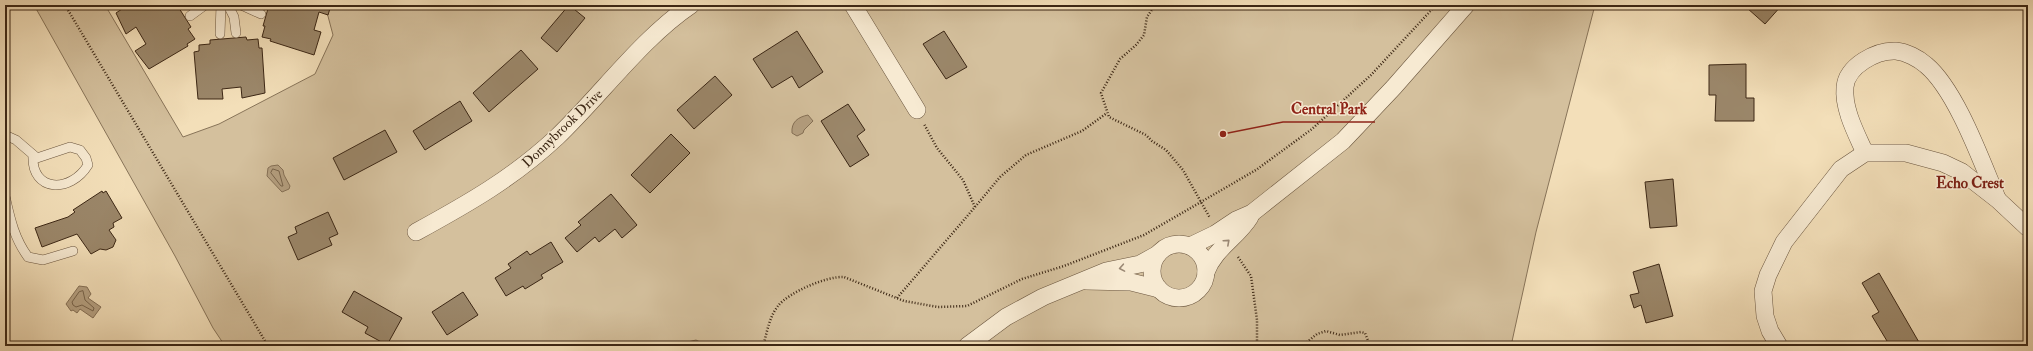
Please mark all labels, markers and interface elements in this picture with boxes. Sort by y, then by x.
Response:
street label: Donnybrook Drive [518,85,607,172]
callout: Central Park [1283,95,1375,122]
text: Central Park [1291,100,1368,119]
district label: Echo Crest [1936,174,2004,193]
one-way arrow [1223,239,1230,246]
one-way arrow [1119,263,1125,271]

